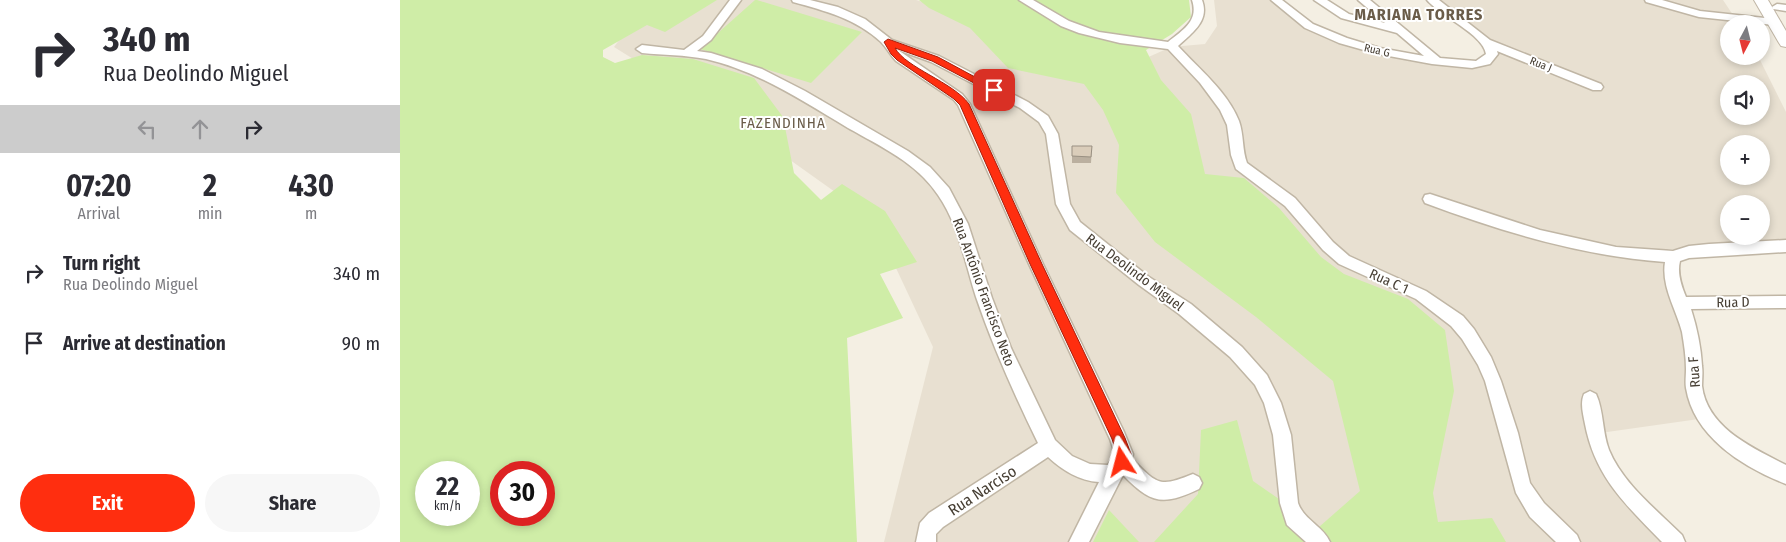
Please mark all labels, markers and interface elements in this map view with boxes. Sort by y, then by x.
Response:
district label: MARIANA TORRES [1355,5,1483,24]
north arrow [1720,15,1770,65]
map controls [1720,15,1770,245]
text: 340 m [103,18,191,60]
icon: right [20,20,85,85]
street label: Rua G [1363,41,1391,60]
street label: Rua J [1528,54,1554,75]
text: Rua Deolindo Miguel [103,60,289,87]
pin [973,69,1015,111]
button: sound [1720,75,1770,125]
icon: arrive [980,76,1008,104]
district label: FAZENDINHA [740,114,826,132]
icon: left [133,115,161,143]
icon: ahead [186,115,214,143]
icon: right [239,115,267,143]
button: + [1720,135,1770,185]
text: 07:20 [66,168,132,204]
text: 2 [203,168,217,204]
text: 430 [288,168,334,204]
button: − [1720,195,1770,245]
text: Arrival [78,204,120,223]
text: min [198,204,222,223]
text: m [305,204,317,223]
street label: Rua Antônio Francisco Neto [949,216,1018,369]
street label: Rua Deolindo Miguel [1082,230,1187,315]
text: Turn right [63,252,140,275]
icon: right [20,259,48,287]
text: 340 m [333,262,380,285]
street label: Rua C 1 [1367,265,1411,298]
text: Rua Deolindo Miguel [63,275,198,294]
street label: Rua D [1716,294,1750,311]
icon: arrive [20,329,48,357]
text: Arrive at destination [63,332,226,355]
text: 90 m [342,332,380,355]
street label: Rua F [1685,356,1704,388]
position arrow [1095,435,1147,487]
speed limit sign: 30 [490,461,555,526]
street label: Rua Narciso [945,461,1020,519]
text: 22 [436,472,459,502]
button: Exit [20,474,195,532]
button: Share [205,474,380,532]
text: km/h [434,499,461,513]

